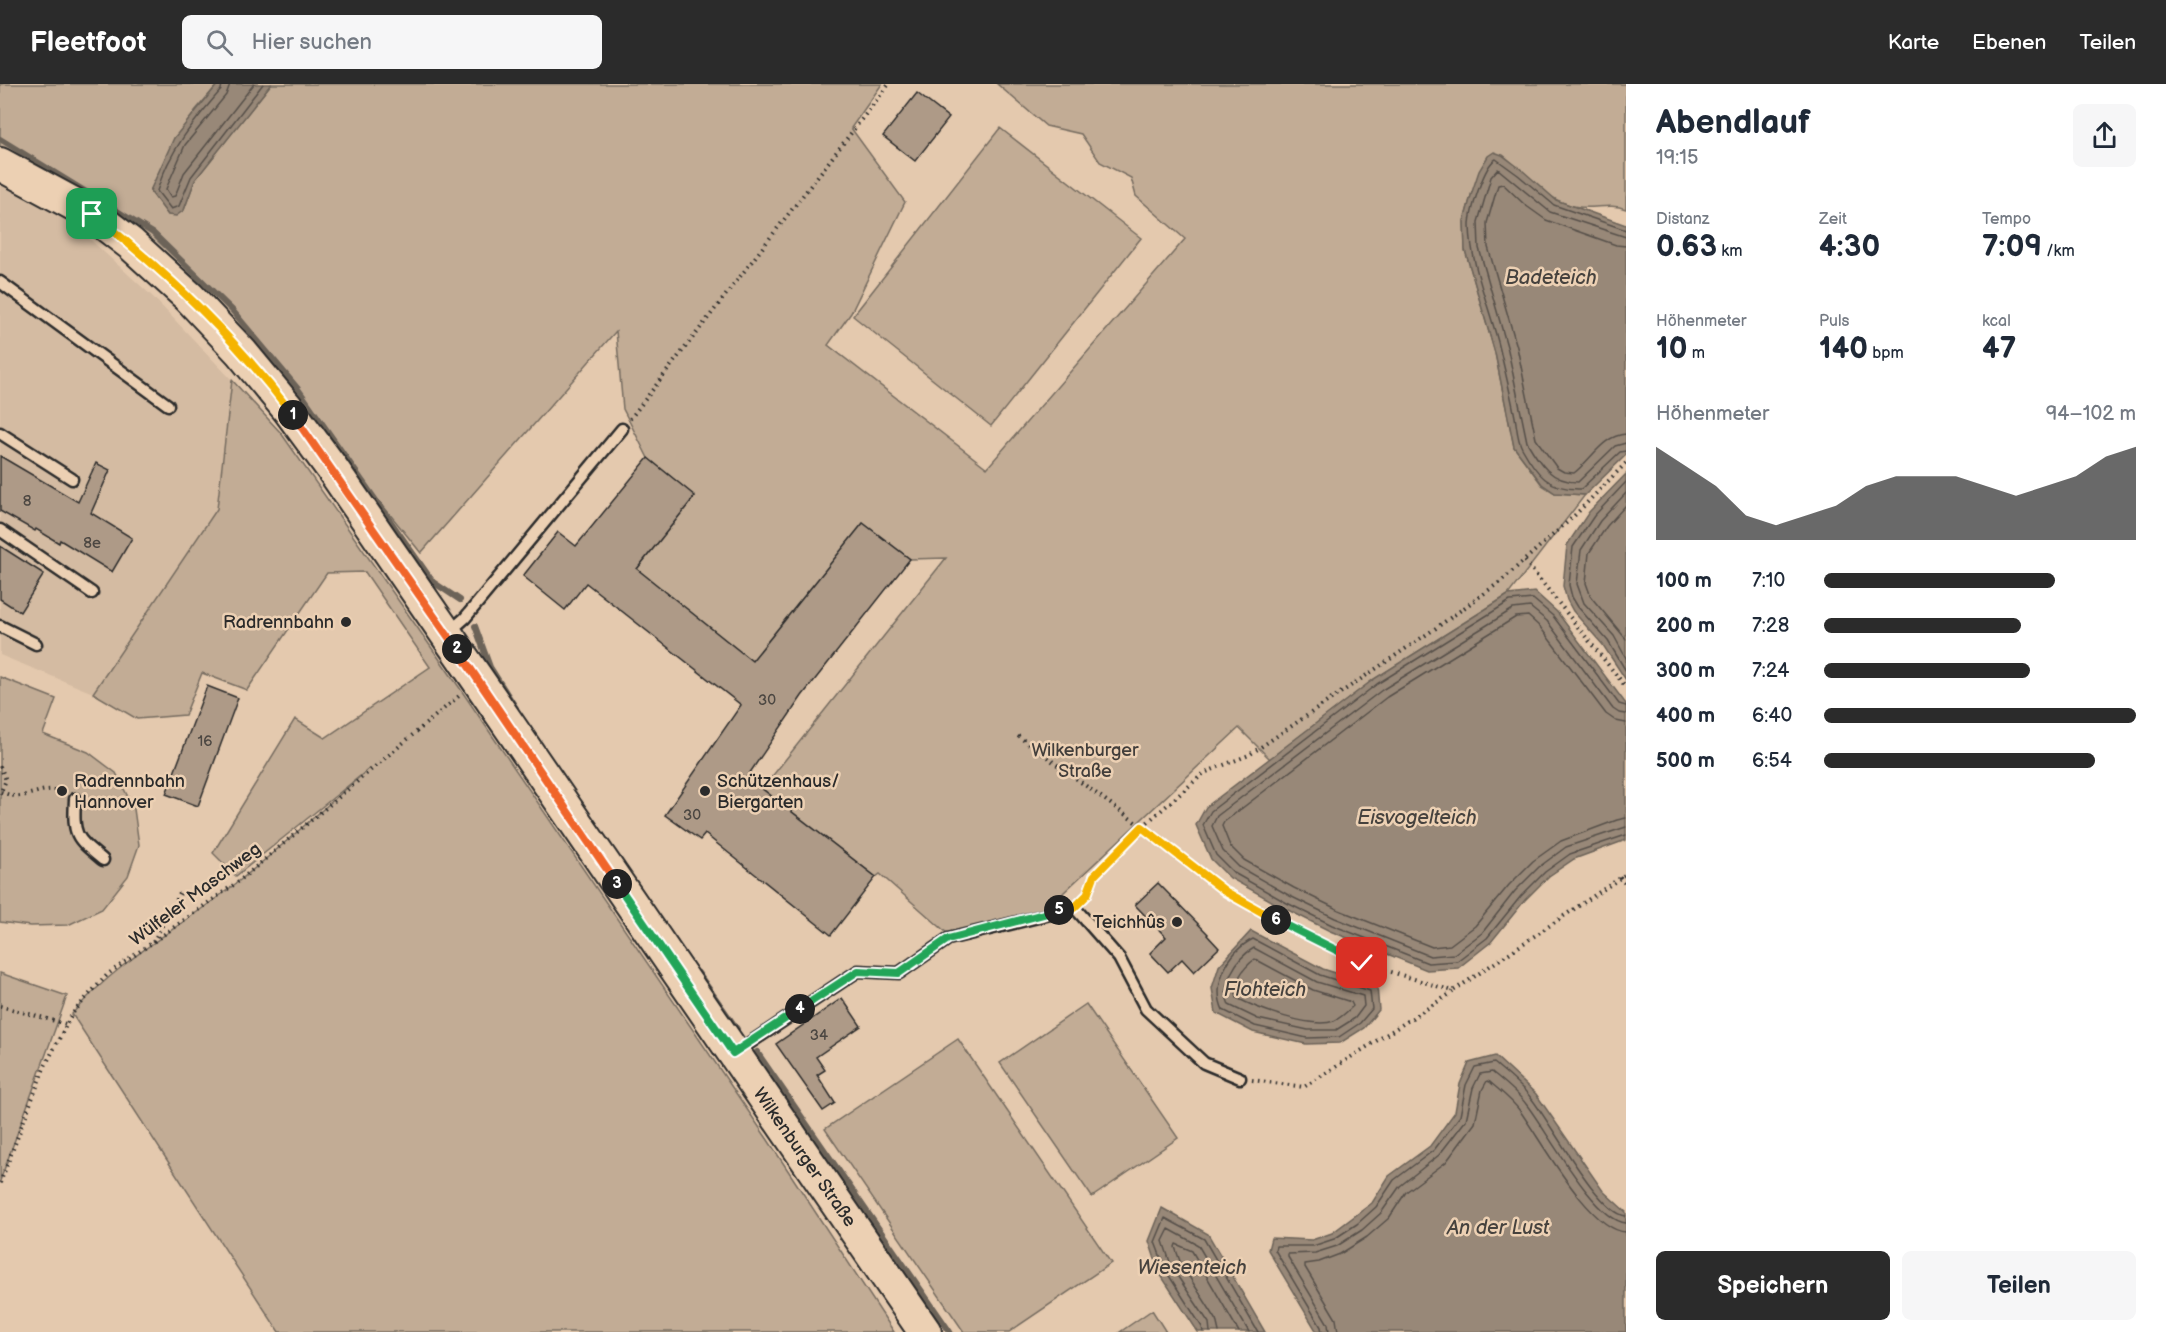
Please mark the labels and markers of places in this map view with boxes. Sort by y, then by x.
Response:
pin [66,188,117,239]
pin: 1 [278,400,308,430]
place label: Radrennbahn [223,612,334,633]
marker: Radrennbahn [339,615,353,629]
pin: 2 [442,634,472,664]
place label: Radrennbahn Hannover [74,771,185,813]
place label: Schützenhaus/ Biergarten [717,771,839,813]
marker: Radrennbahn Hannover [55,784,69,798]
marker: Schützenhaus/ Biergarten [698,784,712,798]
pin: 3 [602,869,632,899]
pin: 5 [1044,895,1074,925]
pin: 6 [1261,905,1291,935]
place label: Teichhûs [1093,912,1165,933]
marker: Teichhûs [1170,915,1184,929]
pin [1336,937,1387,988]
pin: 4 [785,994,815,1024]

